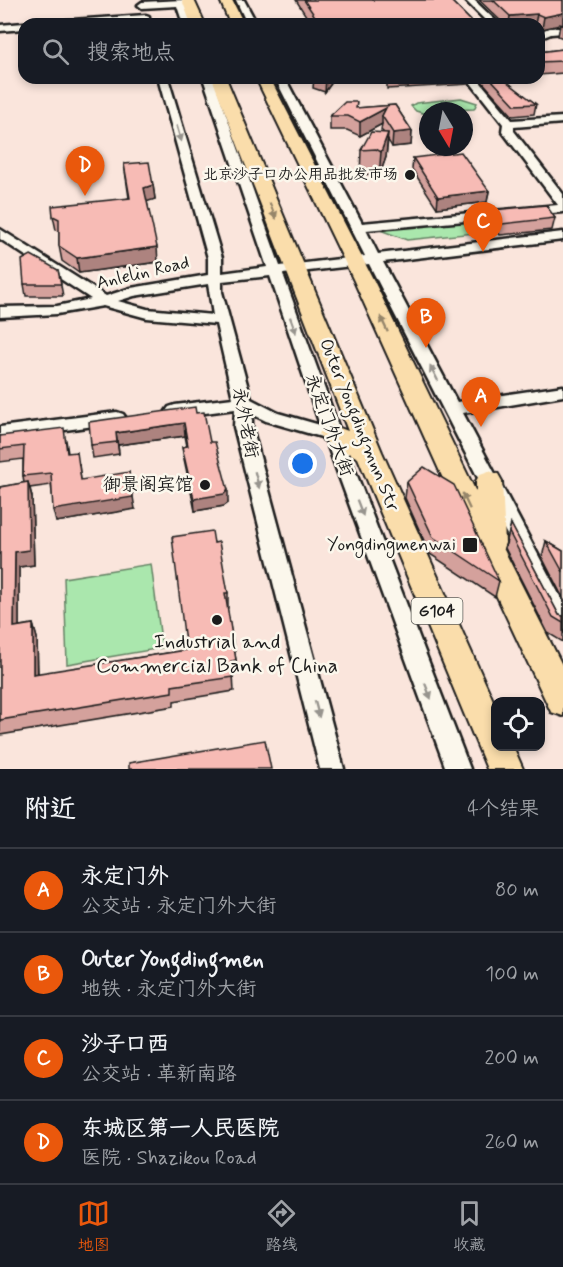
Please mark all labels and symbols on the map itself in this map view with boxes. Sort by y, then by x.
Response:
north arrow [419,102,473,156]
one-way arrow [175,125,184,143]
pin: D [66,146,104,196]
place label: 北京沙子口办公用品批发市场 [203,165,398,185]
marker: 北京沙子口办公用品批发市场 [403,168,417,182]
one-way arrow [268,202,278,220]
pin: C [464,202,502,252]
street label: Anlelin Road [94,251,192,295]
pin: B [406,298,446,348]
one-way arrow [288,316,298,334]
one-way arrow [380,316,389,333]
street label: Outer Yongdingmnn Str [312,335,405,516]
one-way arrow [429,364,439,382]
street label: 永定门外大街 [299,370,359,480]
pin: A [462,378,500,427]
street label: 永外老街 [226,385,264,461]
your location [288,449,317,478]
one-way arrow [253,471,262,489]
place label: 御景阁宾馆 [103,473,193,497]
marker: 御景阁宾馆 [198,478,212,492]
one-way arrow [462,493,471,510]
one-way arrow [356,499,365,517]
place label: Yongdingmenwai [327,533,456,558]
marker: Yongdingmenwai [461,536,479,554]
road number: G104 [412,598,462,624]
marker: Industrial and Commercial Bank of China [210,613,224,627]
place label: Industrial and Commercial Bank of China [96,628,338,680]
one-way arrow [424,682,434,700]
one-way arrow [312,700,322,718]

